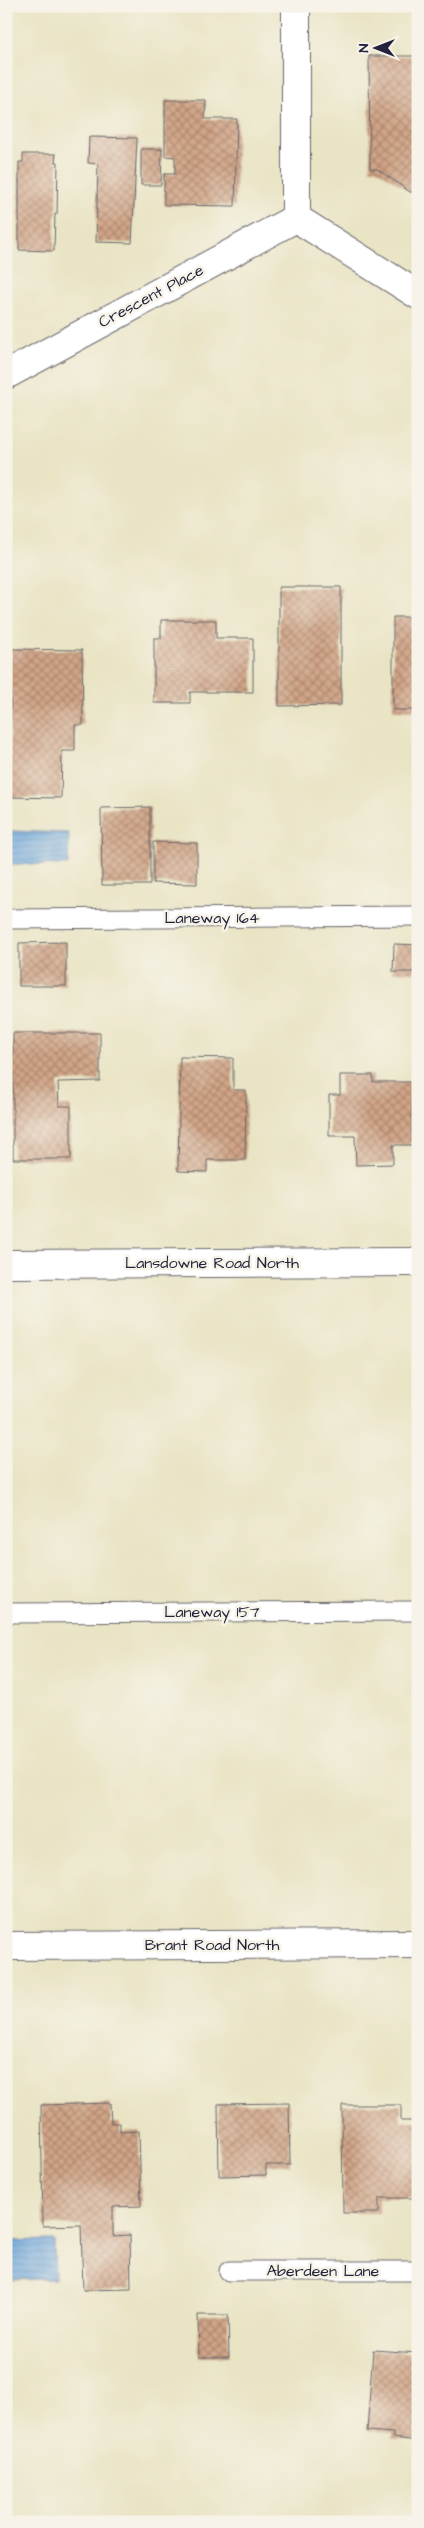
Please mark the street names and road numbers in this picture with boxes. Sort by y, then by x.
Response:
street label: Crescent Place [95,259,208,333]
street label: Laneway 164 [164,907,260,930]
street label: Lansdowne Road North [125,1252,299,1274]
street label: Laneway 157 [164,1601,260,1624]
street label: Brant Road North [145,1934,279,1956]
street label: Aberdeen Lane [267,2260,380,2282]

